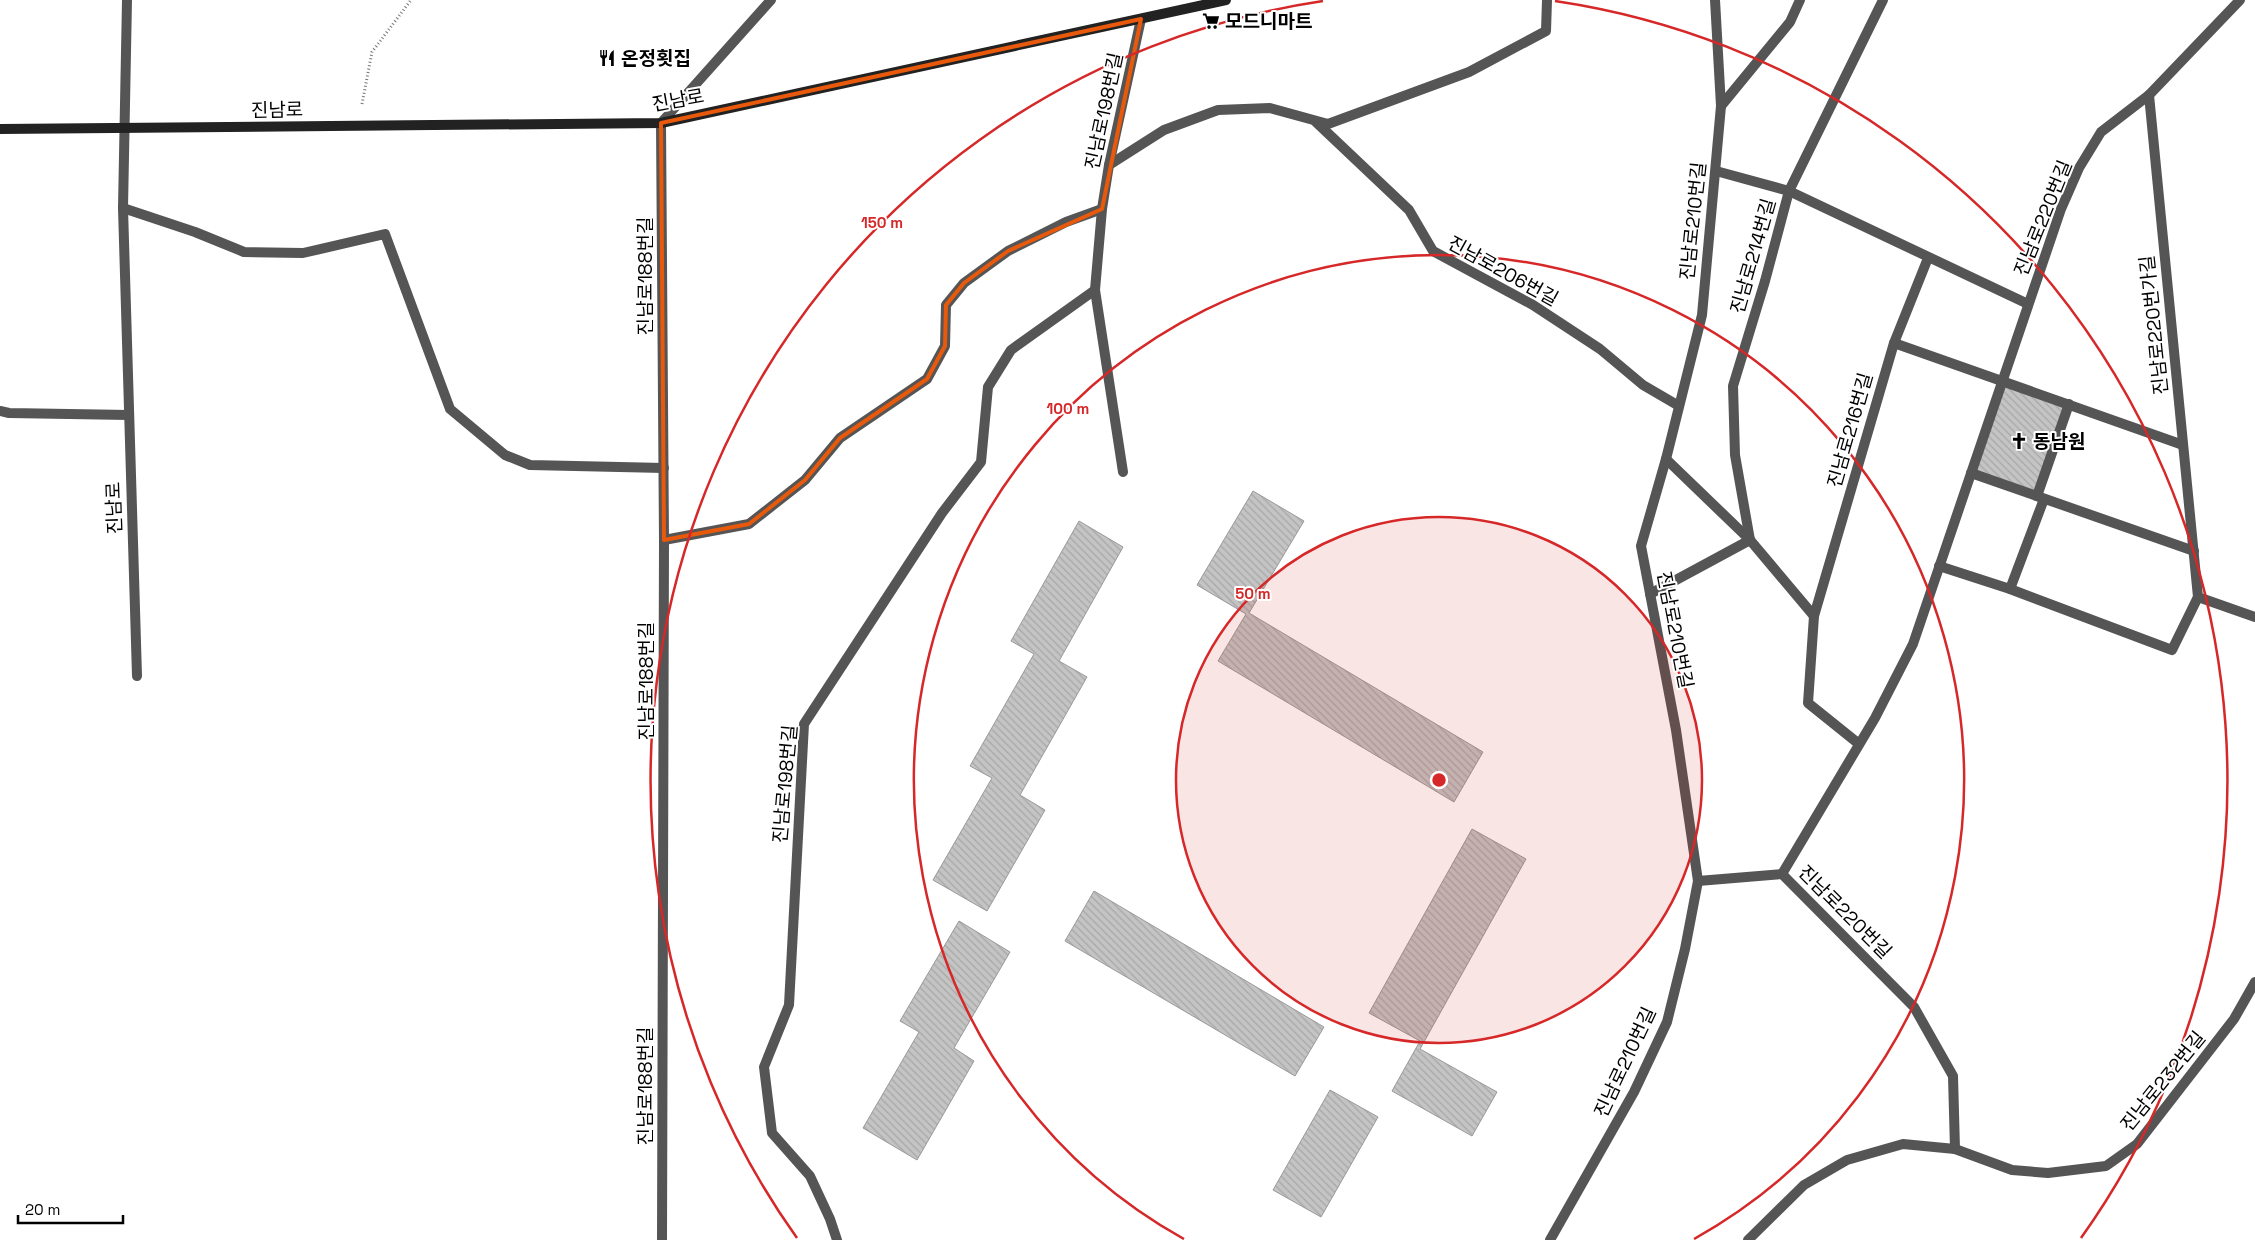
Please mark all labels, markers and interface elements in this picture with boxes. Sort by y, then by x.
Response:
place label: 모드니마트 [1225,9,1312,34]
supermarket icon: 모드니마트 [1201,11,1221,31]
place label: 온정횟집 [621,46,691,71]
restaurant icon: 온정횟집 [597,48,617,68]
street label: 진남로198번길 [1079,50,1129,172]
street label: 진남로 [650,83,706,117]
street label: 진남로 [251,97,303,123]
street label: 진남로220번길 [2008,157,2078,279]
street label: 진남로210번길 [1674,161,1712,281]
street label: 진남로214번길 [1725,196,1781,316]
text: 150 m [861,213,903,232]
street label: 진남로188번길 [633,216,658,336]
street label: 진남로206번길 [1443,230,1563,312]
street label: 진남로220번가길 [2134,254,2174,396]
street label: 진남로216번길 [1822,370,1878,490]
text: 100 m [1047,399,1089,418]
place label: 동남원 [2033,429,2085,454]
church icon: 동남원 [2009,431,2029,451]
street label: 진남로 [101,481,127,535]
street label: 진남로210번길 [1651,569,1699,691]
text: 50 m [1235,584,1271,603]
street label: 진남로188번길 [634,621,659,741]
street label: 진남로198번길 [767,724,803,844]
centre of rings [1430,771,1448,789]
street label: 진남로220번길 [1793,860,1897,964]
street label: 진남로210번길 [1589,1003,1661,1121]
street label: 진남로188번길 [633,1026,658,1146]
street label: 진남로232번길 [2115,1026,2211,1136]
scale bar [18,1192,122,1224]
text: 20 m [25,1200,60,1219]

